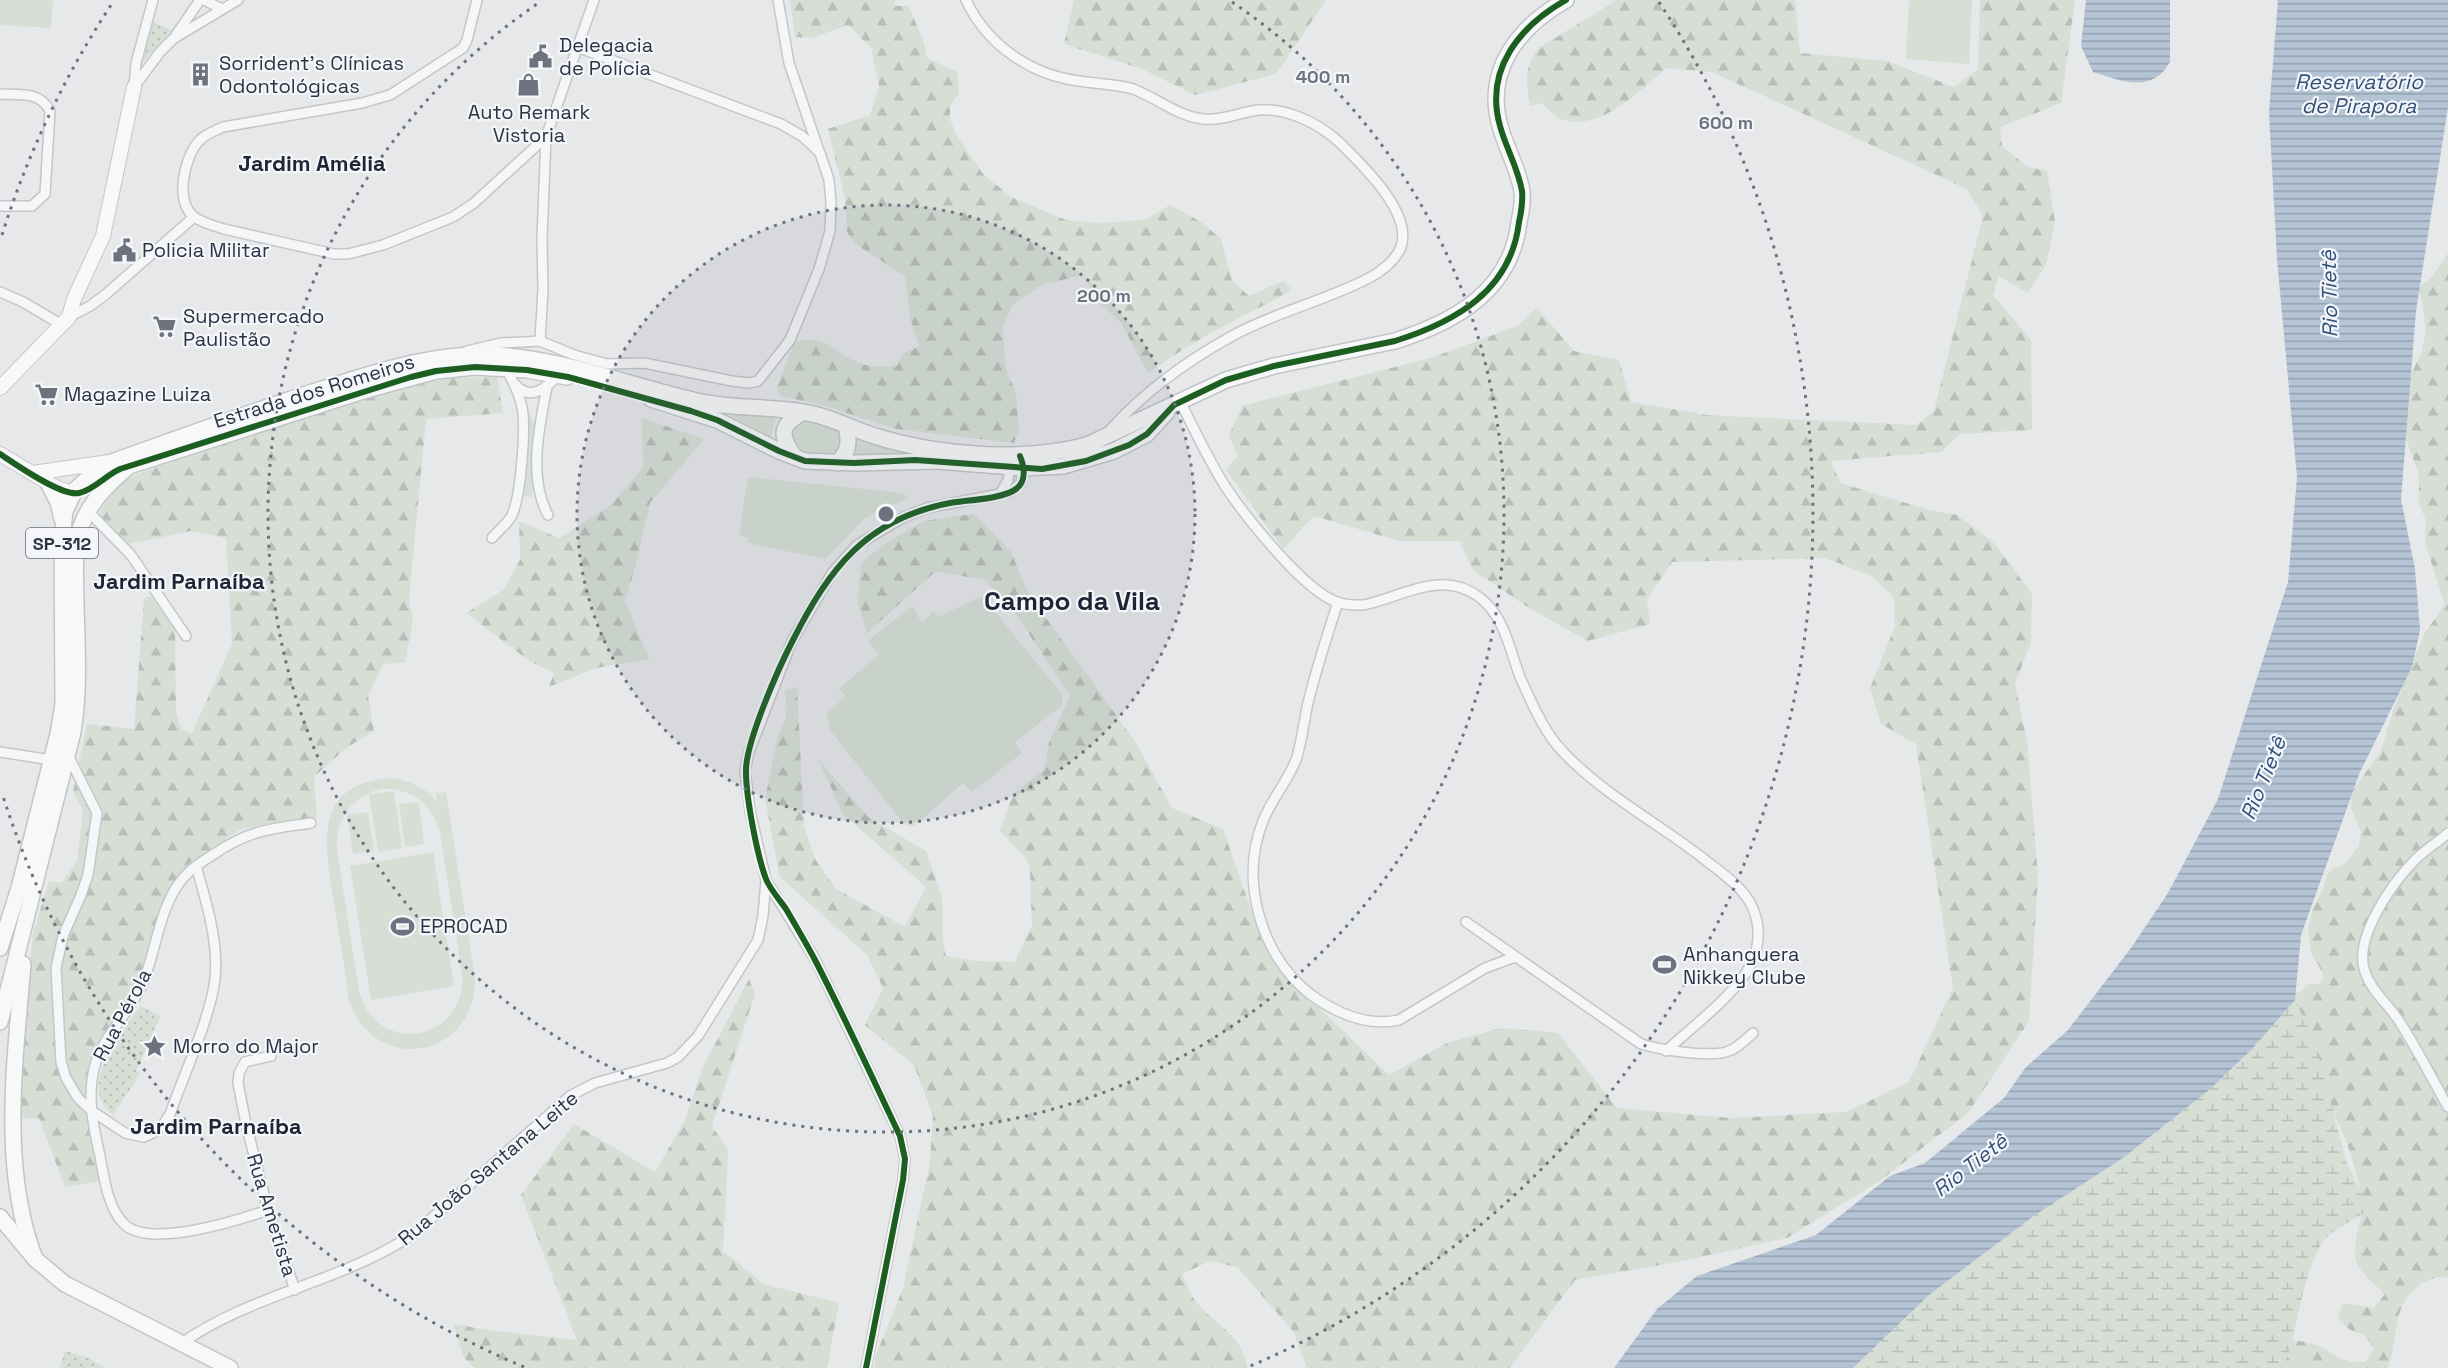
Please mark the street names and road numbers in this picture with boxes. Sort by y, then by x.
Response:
street label: Estrada dos Romeiros [210,348,418,434]
road number: SP-312 [26,528,98,558]
street label: Rua Pérola [87,964,157,1066]
street label: Rua João Santana Leite [393,1085,583,1251]
street label: Rua Ametista [241,1150,303,1280]

